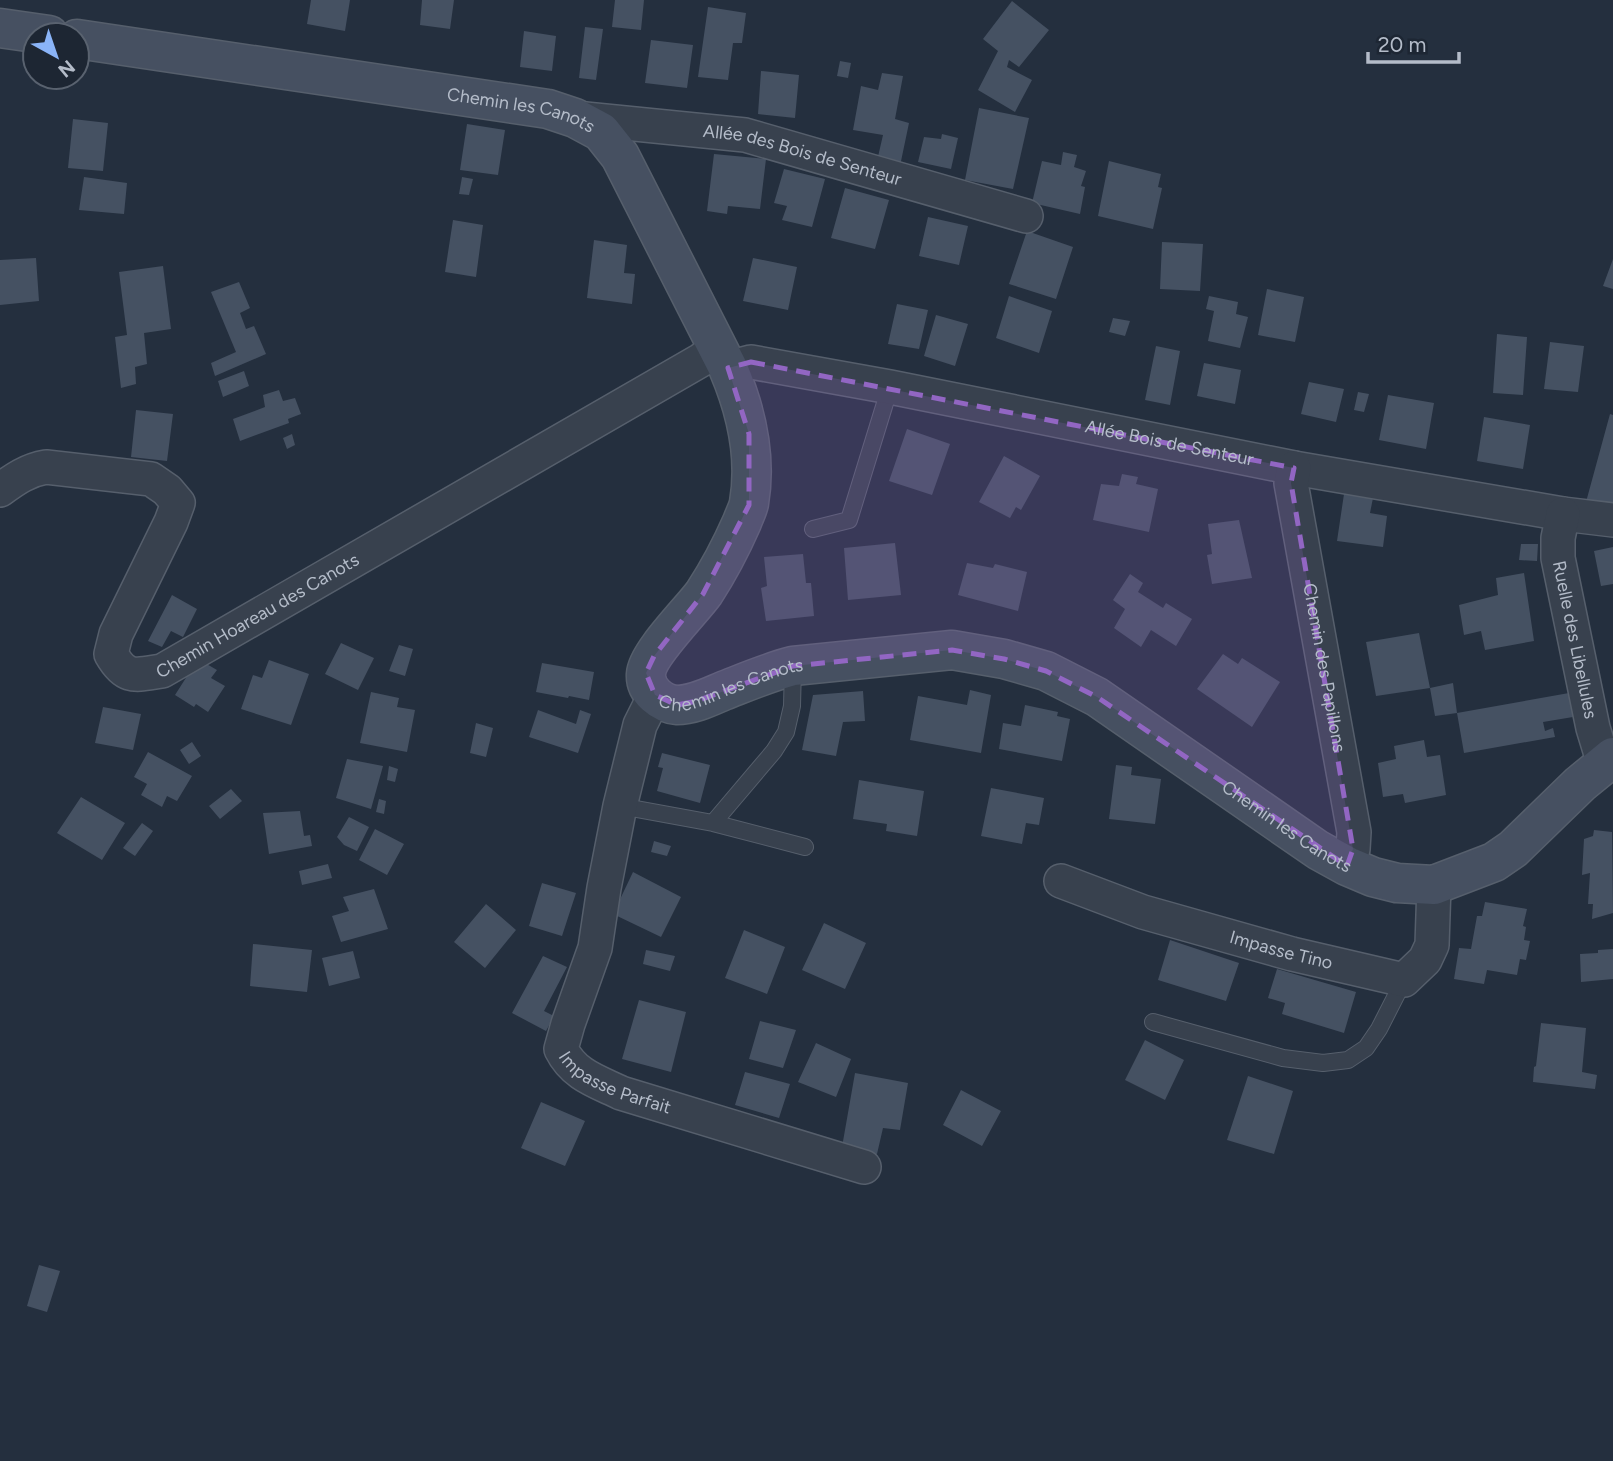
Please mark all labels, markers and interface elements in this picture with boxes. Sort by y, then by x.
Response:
north arrow [21,21,91,91]
scale bar [1368,21,1459,65]
text: 20 m [1378,32,1426,57]
text: N [54,55,80,82]
street label: Chemin les Canots [446,83,599,138]
street label: Allée des Bois de Senteur [702,120,904,191]
street label: Allée Bois de Senteur [1083,415,1256,471]
street label: Chemin Hoareau des Canots [152,549,363,683]
street label: Ruelle des Libellules [1548,559,1602,721]
street label: Chemin des Papillons [1298,582,1350,754]
street label: Chemin les Canots [655,654,804,716]
street label: Chemin les Canots [1218,776,1356,877]
street label: Impasse Tino [1227,926,1335,974]
street label: Impasse Parfait [554,1047,674,1119]

